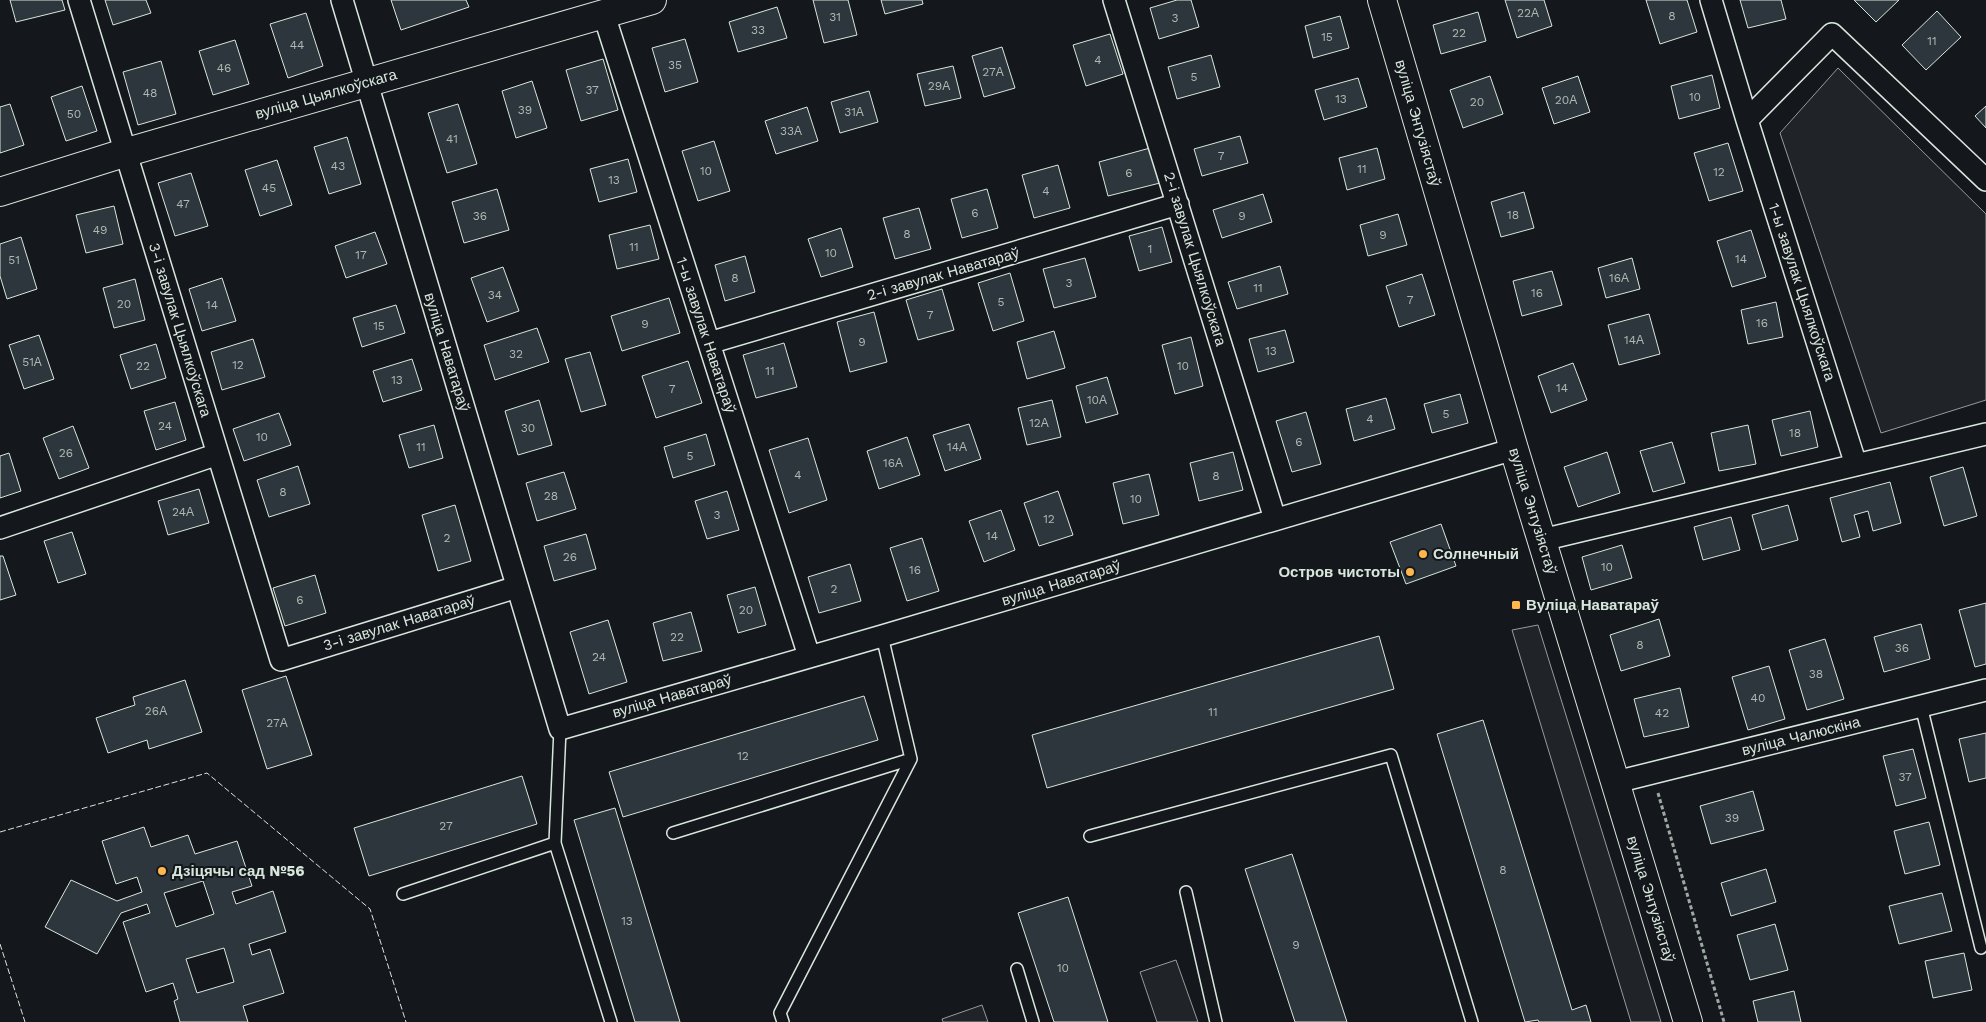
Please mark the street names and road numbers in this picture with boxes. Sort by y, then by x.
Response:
street label: вуліца Энтузіястаў [1391,58,1445,189]
street label: вуліца Цыялкоўскага [253,65,400,123]
street label: 2-і завулак Цыялкоўскага [1160,170,1230,349]
street label: 1-ы завулак Цыялкоўскага [1765,201,1839,384]
street label: 3-і завулак Цыялкоўскага [145,241,215,420]
street label: 2-і завулак Наватараў [865,243,1022,304]
street label: 1-ы завулак Наватараў [672,255,740,415]
street label: вуліца Наватараў [420,290,474,414]
street label: вуліца Энтузіястаў [1505,446,1561,577]
street label: вуліца Наватараў [999,556,1123,610]
street label: 3-і завулак Наватараў [321,591,478,655]
street label: вуліца Наватараў [610,670,734,722]
street label: вуліца Чалюскіна [1740,712,1863,759]
street label: вуліца Энтузіястаў [1623,834,1679,965]

